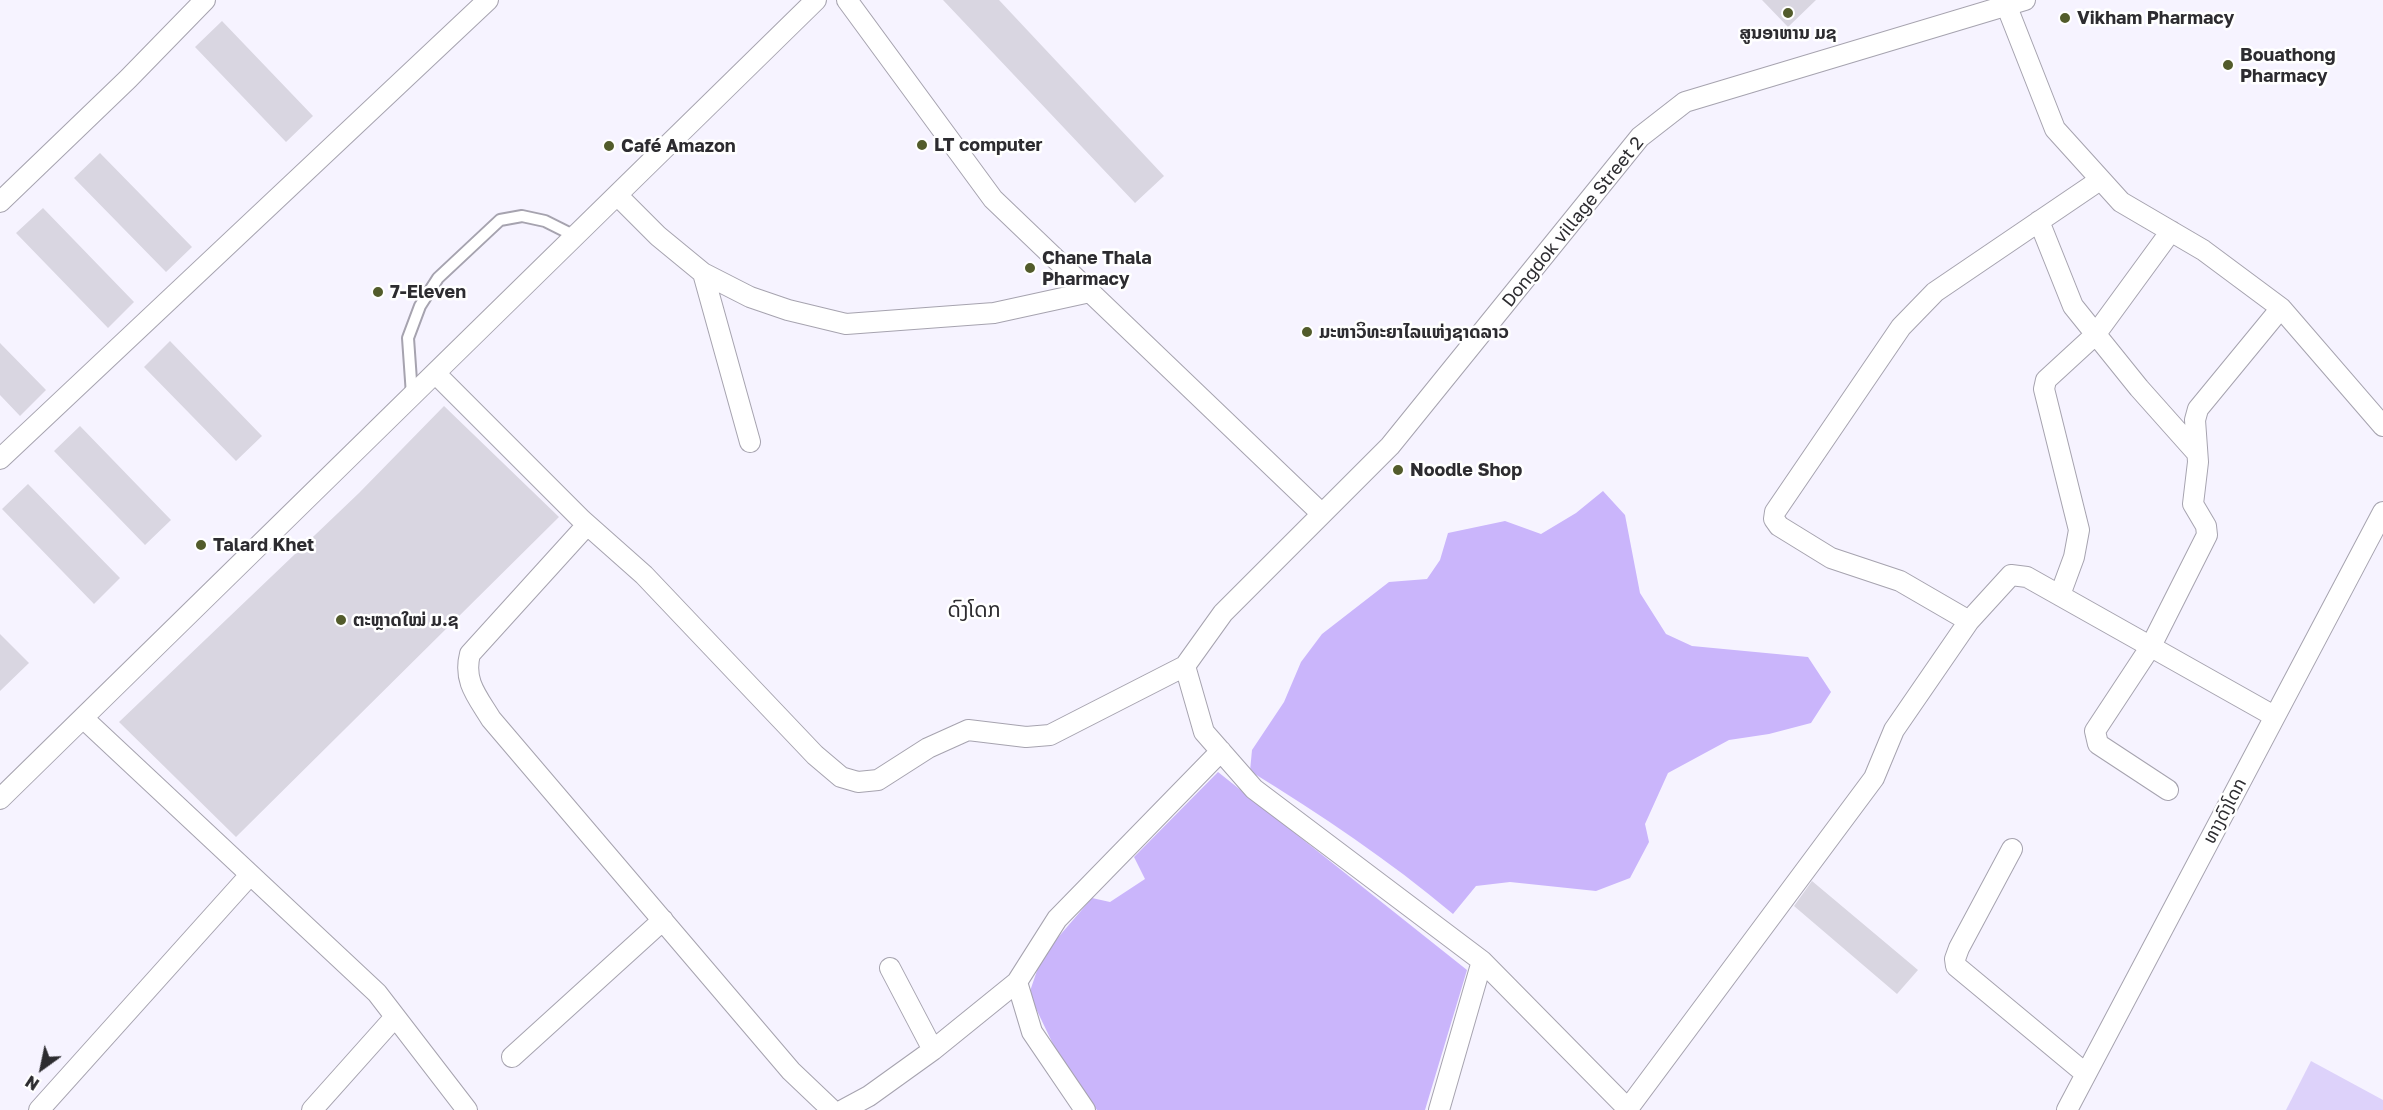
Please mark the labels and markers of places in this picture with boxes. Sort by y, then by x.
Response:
marker: ສູນອາຫານ ມຊ [1781,6,1795,20]
place label: Vikham Pharmacy [2077,7,2234,29]
marker: Vikham Pharmacy [2058,11,2072,25]
place label: ສູນອາຫານ ມຊ [1739,22,1837,44]
place label: Bouathong Pharmacy [2240,44,2335,86]
marker: Bouathong Pharmacy [2221,58,2235,72]
place label: LT computer [934,134,1043,156]
place label: Café Amazon [621,135,736,157]
marker: LT computer [915,138,929,152]
marker: Café Amazon [602,139,616,153]
place label: Chane Thala Pharmacy [1042,247,1152,290]
marker: Chane Thala Pharmacy [1023,261,1037,275]
place label: 7-Eleven [390,281,466,303]
marker: 7-Eleven [371,285,385,299]
place label: ມະຫາວິທະຍາໄລແຫ່ງຊາດລາວ [1319,321,1509,343]
marker: ມະຫາວິທະຍາໄລແຫ່ງຊາດລາວ [1300,325,1314,339]
place label: Noodle Shop [1410,459,1522,481]
marker: Noodle Shop [1391,463,1405,477]
place label: Talard Khet [213,534,314,556]
marker: Talard Khet [194,538,208,552]
place label: ຕະຫຼາດໃໝ່ ມ.ຊ [353,609,459,631]
marker: ຕະຫຼາດໃໝ່ ມ.ຊ [334,613,348,627]

